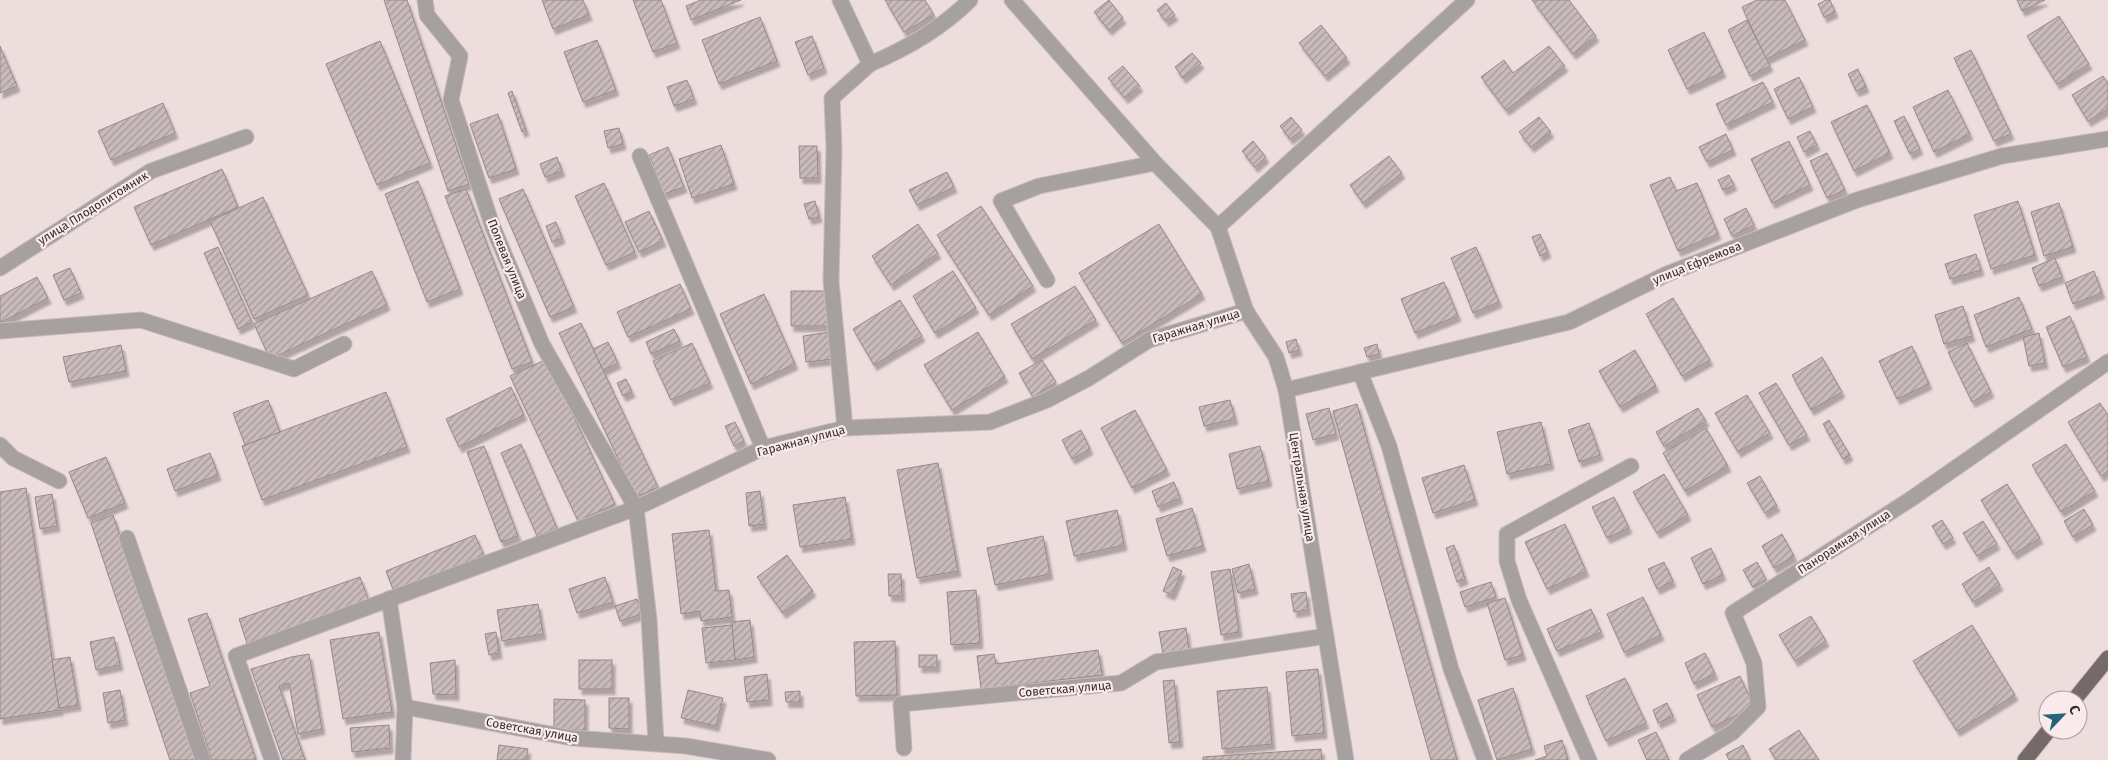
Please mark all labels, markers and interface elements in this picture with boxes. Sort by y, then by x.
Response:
street label: улица Плодопитомник [35,168,151,248]
street label: Полевая улица [485,217,529,301]
street label: улица Ефремова [1651,239,1743,287]
street label: Гаражная улица [1151,306,1241,346]
street label: Гаражная улица [755,423,847,459]
street label: Центральная улица [1286,431,1318,543]
street label: Панорамная улица [1795,507,1893,577]
street label: Советская улица [1018,678,1112,700]
north arrow [2038,690,2088,740]
text: С [2065,702,2084,717]
street label: Советская улица [485,715,579,745]

